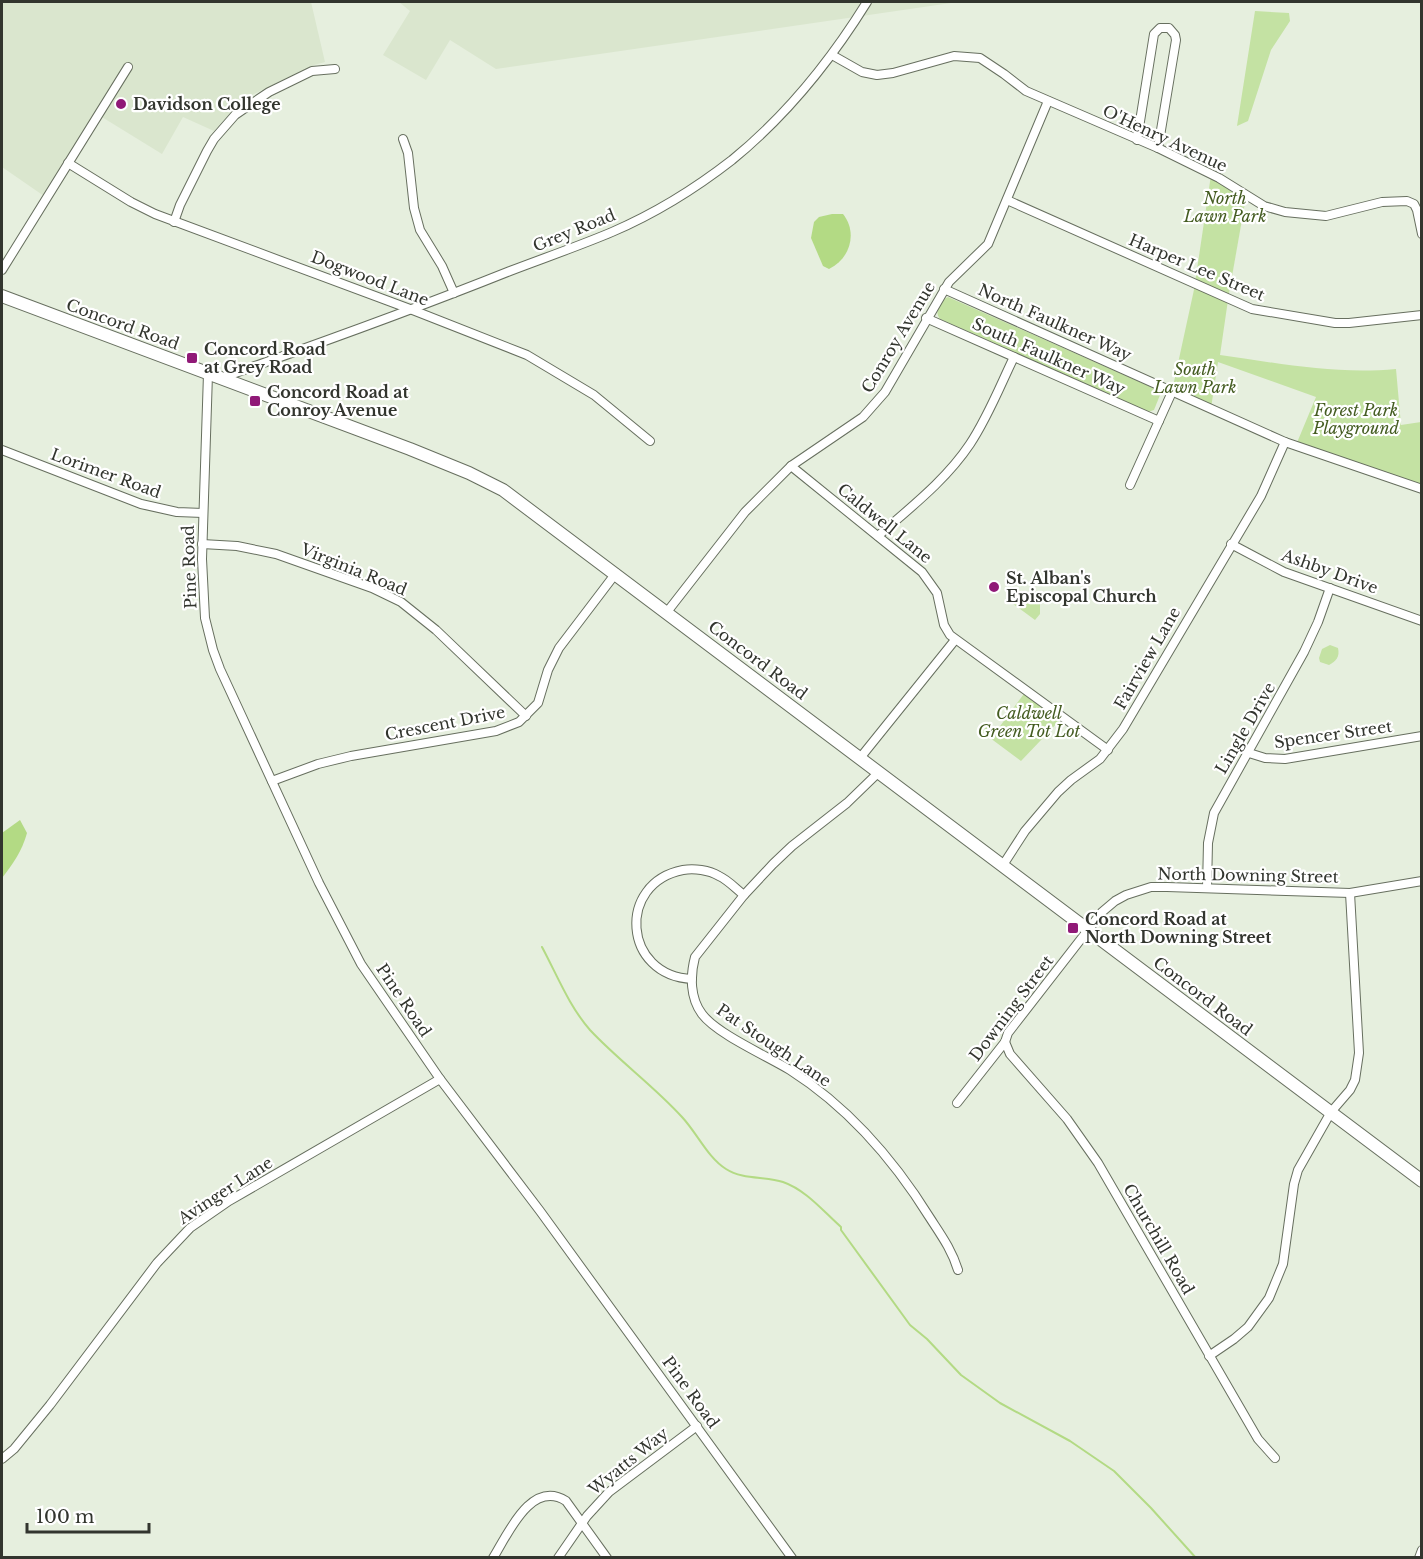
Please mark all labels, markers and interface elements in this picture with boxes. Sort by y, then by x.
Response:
place label: Davidson College [133,94,281,114]
marker: Davidson College [114,97,128,111]
street label: O'Henry Avenue [1099,100,1231,176]
park label: North Lawn Park [1183,188,1266,226]
street label: Grey Road [530,204,618,256]
street label: Harper Lee Street [1126,229,1268,305]
street label: Dogwood Lane [308,246,432,310]
street label: Conroy Avenue [857,278,939,396]
street label: North Faulkner Way [975,279,1136,365]
street label: Concord Road [64,294,182,354]
street label: South Faulkner Way [969,313,1129,399]
place label: Concord Road at Grey Road [204,339,326,377]
marker: Concord Road at Grey Road [185,351,199,365]
park label: South Lawn Park [1153,359,1236,397]
place label: Concord Road at Conroy Avenue [267,382,409,420]
marker: Concord Road at Conroy Avenue [248,394,262,408]
park label: Forest Park Playground [1312,400,1400,438]
street label: Lorimer Road [48,444,164,502]
street label: Caldwell Lane [834,479,936,567]
street label: Pine Road [178,525,200,609]
street label: Virginia Road [297,538,410,599]
street label: Ashby Drive [1278,544,1381,598]
place label: St. Alban's Episcopal Church [1006,568,1157,606]
marker: St. Alban's Episcopal Church [987,580,1001,594]
street label: Fairview Lane [1110,603,1184,713]
street label: Concord Road [705,616,812,704]
street label: Lingle Drive [1211,679,1279,777]
street label: Crescent Drive [383,702,507,744]
park label: Caldwell Green Tot Lot [978,703,1080,741]
street label: Spencer Street [1273,716,1393,752]
street label: North Downing Street [1157,863,1339,887]
place label: Concord Road at North Downing Street [1085,909,1272,947]
marker: Concord Road at North Downing Street [1066,921,1080,935]
street label: Downing Street [965,951,1057,1065]
street label: Concord Road [1150,952,1257,1040]
street label: Pine Road [372,960,436,1040]
street label: Pat Stough Lane [713,999,835,1091]
street label: Avinger Lane [173,1152,276,1229]
street label: Churchill Road [1119,1180,1199,1298]
street label: Pine Road [658,1352,724,1432]
street label: Wyatts Way [583,1422,672,1500]
scale bar [27,1496,148,1534]
text: 100 m [36,1506,94,1528]

